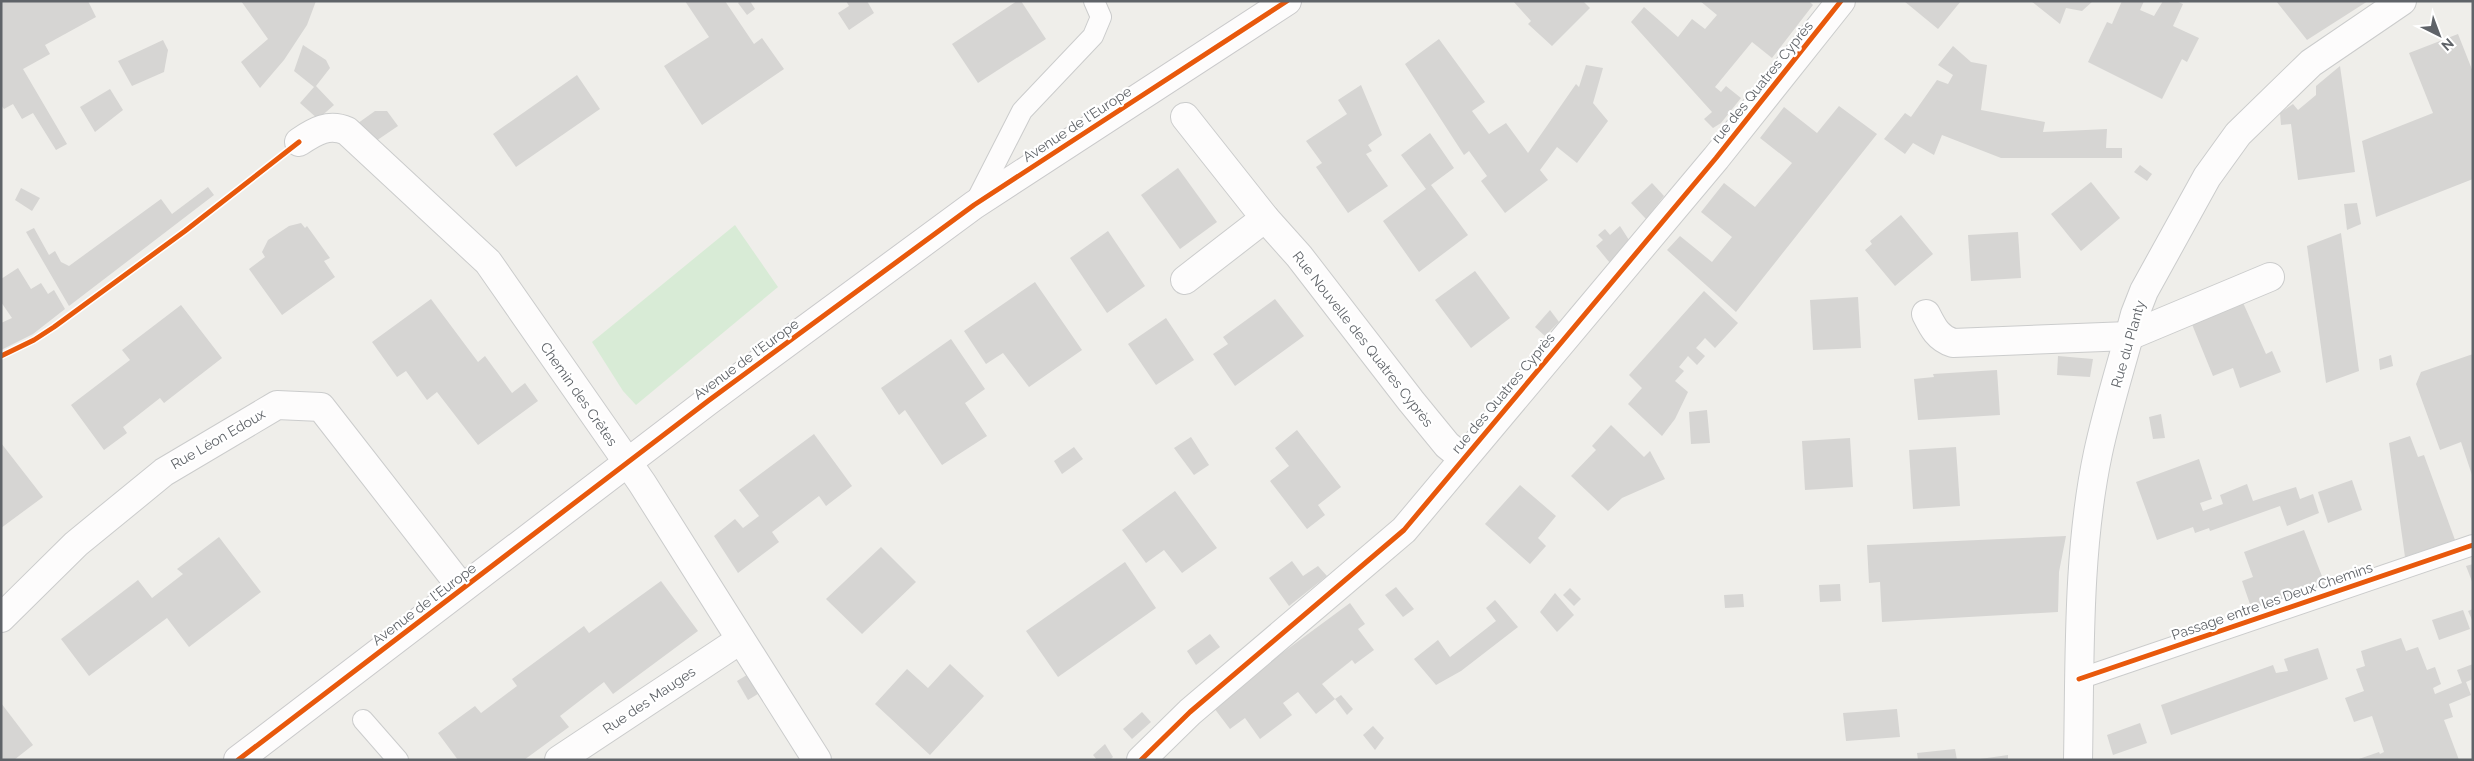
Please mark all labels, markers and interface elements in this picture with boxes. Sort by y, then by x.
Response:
north arrow [2414,10,2464,60]
street label: rue des Quatres Cyprès [1708,18,1816,146]
text: N [2438,35,2457,54]
street label: Avenue de l'Europe [1020,83,1134,165]
street label: Rue Nouvelle des Quatres Cyprès [1289,248,1437,430]
street label: Rue du Planty [2108,298,2148,390]
street label: Avenue de l'Europe [690,315,802,403]
street label: rue des Quatres Cyprès [1448,329,1558,456]
street label: Chemin des Crêtes [537,339,621,449]
street label: Rue Léon Edoux [168,406,268,472]
street label: Passage entre les Deux Chemins [2169,559,2375,643]
street label: Avenue de l'Europe [369,560,479,648]
street label: Rue des Mauges [600,663,699,737]

